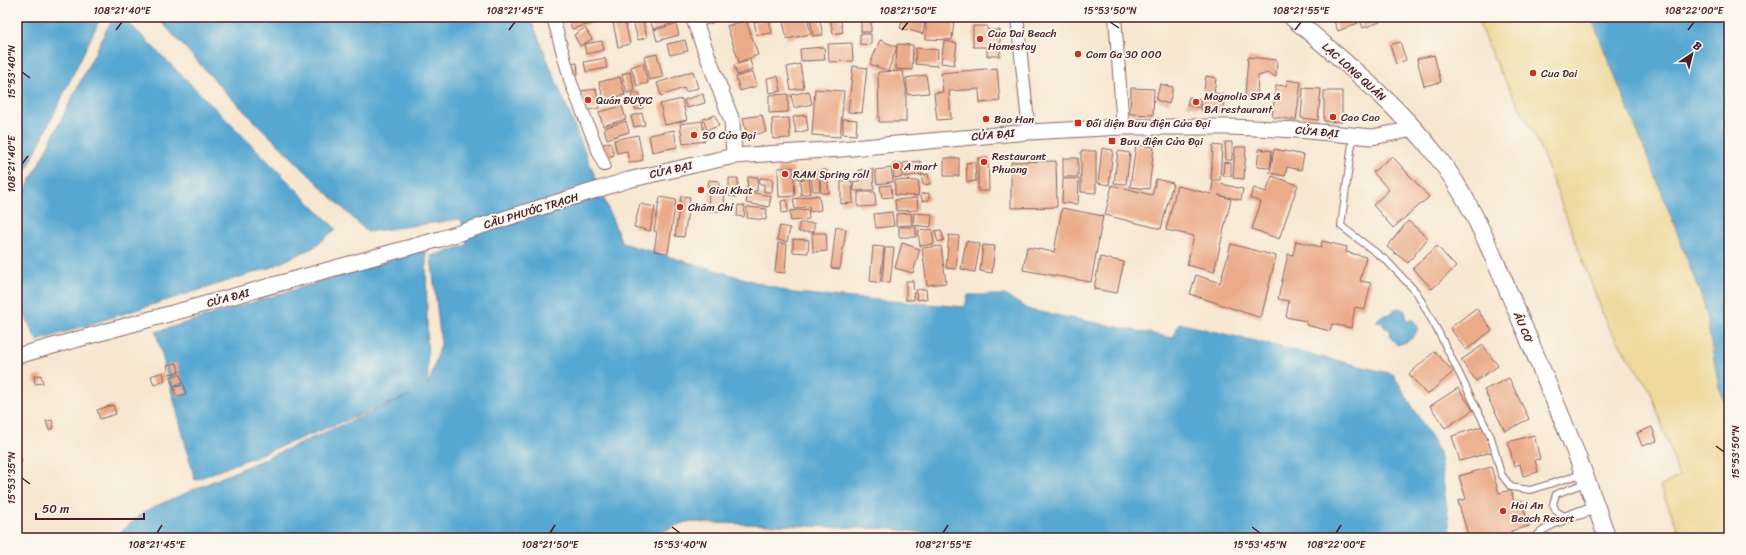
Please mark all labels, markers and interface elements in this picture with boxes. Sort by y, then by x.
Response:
text: 108°21'40"E [94,2,152,20]
text: 108°21'45"E [487,2,545,20]
text: 108°21'50"E [880,2,938,20]
text: 15°53'50"N [1083,2,1137,20]
text: 108°21'55"E [1273,2,1331,20]
text: 108°22'00"E [1665,2,1725,20]
place label: Cua Dai Beach Homestay [988,24,1057,56]
marker: Cua Dai Beach Homestay [975,34,985,44]
north arrow [1672,34,1712,74]
text: B [1689,36,1706,56]
street label: LẠC LONG QUÂN [1318,38,1391,106]
text: 15°53'40"N [3,45,21,99]
place label: Com Ga 30 000 [1086,45,1162,64]
marker: Com Ga 30 000 [1073,49,1083,59]
place label: Cua Dai [1541,64,1578,83]
marker: Cua Dai [1528,68,1538,78]
place label: Magnolia SPA & BA restaurant [1204,87,1281,119]
place label: Quán ĐƯỢC [596,91,653,110]
marker: Quán ĐƯỢC [583,95,593,105]
marker: Magnolia SPA & BA restaurant [1191,97,1201,107]
place label: Cao Cao [1341,108,1380,127]
place label: Bao Han [994,110,1034,129]
marker: Cao Cao [1328,112,1338,122]
marker: Bao Han [981,114,991,124]
place label: Đối diện Bưu điện Cửa Đại [1086,114,1211,133]
marker: Đối diện Bưu điện Cửa Đại [1073,118,1083,128]
street label: CỬA ĐẠI [1295,121,1340,143]
street label: CỬA ĐẠI [971,124,1016,146]
place label: 50 Cửa Đại [702,126,757,145]
marker: 50 Cửa Đại [689,130,699,140]
place label: Bưu điện Cửa Đại [1120,132,1204,151]
text: 108°21'40"E [3,134,21,192]
marker: Bưu điện Cửa Đại [1107,136,1117,146]
place label: Restaurant Phuong [992,147,1047,179]
street label: CỬA ĐẠI [648,156,695,184]
place label: A mart [903,157,938,176]
marker: Restaurant Phuong [979,157,989,167]
marker: A mart [891,161,901,171]
place label: RAM Spring roll [793,165,870,184]
marker: RAM Spring roll [780,169,790,179]
place label: Giai Khat [709,181,753,200]
marker: Giai Khat [696,185,706,195]
street label: CẦU PHƯỚC TRẠCH [481,187,581,234]
place label: Chăm Chỉ [688,198,734,217]
marker: Chăm Chỉ [675,202,685,212]
street label: CỬA ĐẠI [205,283,252,313]
street label: ÂU CƠ [1508,308,1539,347]
text: 15°53'50"N [1727,425,1745,479]
text: 15°53'35"N [3,452,21,504]
scale bar [36,495,144,521]
place label: Hoi An Beach Resort [1511,496,1575,528]
text: 50 m [42,498,69,520]
marker: Hoi An Beach Resort [1498,506,1508,516]
text: 108°21'45"E [129,536,187,554]
text: 108°21'50"E [522,536,580,554]
text: 15°53'40"N [653,536,707,554]
text: 108°21'55"E [915,536,973,554]
text: 15°53'45"N [1233,536,1287,554]
text: 108°22'00"E [1307,536,1367,554]

